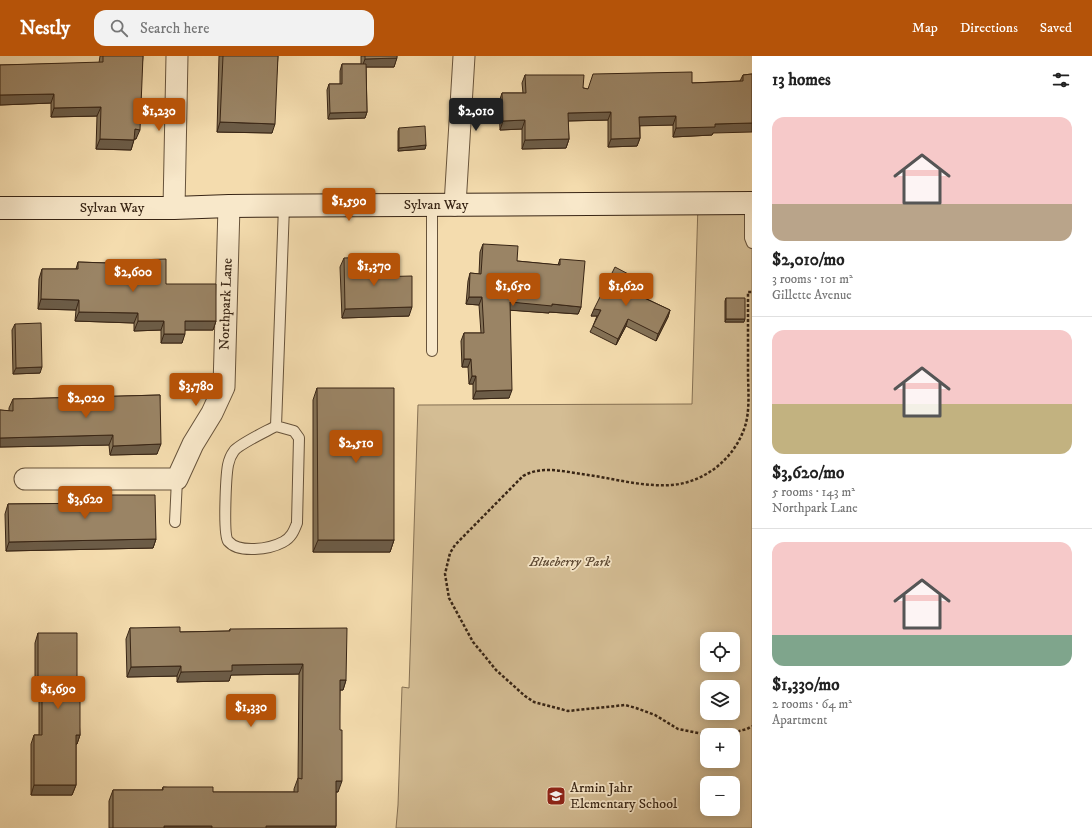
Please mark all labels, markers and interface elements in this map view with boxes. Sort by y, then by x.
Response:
search box [94,10,374,46]
text: Nestly [20,17,70,40]
icon: search [108,17,130,39]
text: Search here [140,19,209,38]
text: Map [912,19,938,37]
text: Directions [960,19,1018,37]
text: Saved [1040,19,1072,37]
text: 13 homes [772,69,831,91]
icon: filters [1050,69,1072,91]
pin: $1,230 [126,98,192,132]
pin: $2,010 [443,98,509,132]
text: $1,230 [142,103,176,119]
text: $2,010 [458,103,494,119]
icon: home [886,143,958,215]
pin: $1,590 [316,188,382,222]
text: $1,590 [331,193,367,209]
street label: Sylvan Way [404,196,469,214]
street label: Sylvan Way [80,199,145,217]
text: $2,010/mo [772,249,844,271]
pin: $1,370 [341,253,407,287]
street label: Northpark Lane [215,257,237,350]
text: $1,370 [357,258,391,274]
pin: $2,600 [100,259,166,293]
text: $2,600 [114,264,152,280]
text: 3 rooms · 101 m² [772,271,853,287]
pin: $1,650 [480,273,546,307]
pin: $1,620 [593,273,659,307]
text: $1,650 [495,278,531,294]
text: $1,620 [608,278,644,294]
text: Gillette Avenue [772,287,852,303]
icon: home [886,356,958,428]
pin: $3,780 [163,373,229,407]
text: $3,780 [179,378,213,394]
pin: $2,020 [53,385,119,419]
text: $2,020 [67,390,105,406]
pin: $2,510 [323,430,389,464]
text: $2,510 [338,435,374,451]
text: $3,620/mo [772,462,844,484]
text: 5 rooms · 143 m² [772,484,855,500]
pin: $3,620 [52,486,118,520]
text: $3,620 [67,491,103,507]
text: Northpark Lane [772,500,858,516]
park label: Blueberry Park [529,553,611,571]
icon: home [886,568,958,640]
map controls [700,632,740,816]
button: locate [700,632,740,672]
text: $1,330/mo [772,674,840,696]
pin: $1,690 [25,676,91,710]
button: layers [700,680,740,720]
text: $1,690 [40,681,76,697]
pin: $1,330 [218,694,284,728]
text: 2 rooms · 64 m² [772,696,852,712]
text: $1,330 [235,699,267,715]
text: Apartment [772,712,827,728]
button: + [700,728,740,768]
button: − [700,776,740,816]
place label: Armin Jahr Elementary School [570,779,678,813]
school or university icon: Armin Jahr Elementary School [545,785,567,807]

